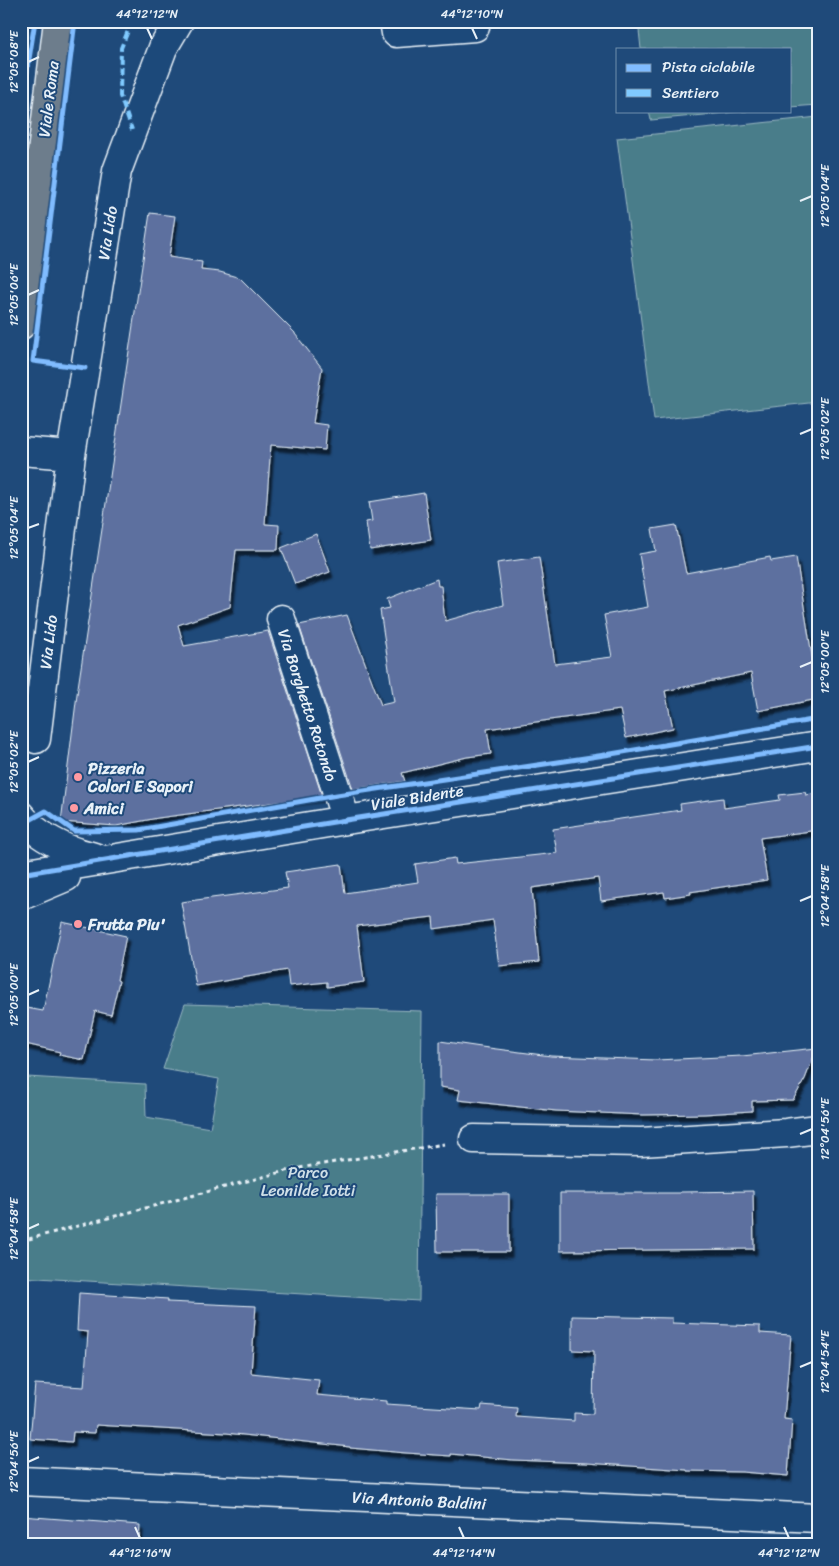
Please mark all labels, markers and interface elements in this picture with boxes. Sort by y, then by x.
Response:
text: 44°12'12"N [116,3,179,25]
text: 44°12'10"N [441,3,504,25]
text: 12°05'08"E [3,29,25,94]
legend [616,48,792,112]
text: Pista ciclabile [662,54,755,80]
street label: Viale Roma [29,58,68,139]
text: Sentiero [662,80,719,106]
text: 12°05'04"E [814,163,836,228]
street label: Via Lido [89,204,126,262]
text: 12°05'06"E [3,262,25,326]
text: 12°05'02"E [814,396,836,460]
text: 12°05'04"E [3,495,25,560]
street label: Via Lido [31,613,66,671]
street label: Via Borghetto Rotondo [269,625,346,785]
text: 12°05'00"E [814,629,836,694]
text: 12°05'02"E [3,729,25,793]
place label: Pizzeria Colori E Sapori [87,754,193,801]
marker: Pizzeria Colori E Sapori [72,771,84,783]
street label: Viale Bidente [369,776,466,819]
place label: Amici [83,794,125,823]
marker: Amici [68,802,80,814]
text: 12°04'58"E [814,863,836,927]
place label: Frutta Piu' [87,910,166,939]
marker: Frutta Piu' [72,918,84,930]
text: 12°05'00"E [3,962,25,1027]
text: 12°04'56"E [814,1096,836,1160]
park label: Parco Leonilde Iotti [261,1158,356,1205]
text: 12°04'58"E [3,1196,25,1260]
text: 12°04'54"E [814,1329,836,1394]
text: 12°04'56"E [3,1429,25,1493]
street label: Via Antonio Baldini [351,1483,487,1519]
text: 44°12'16"N [109,1542,172,1564]
text: 44°12'14"N [433,1542,496,1564]
text: 44°12'12"N [758,1542,821,1564]

